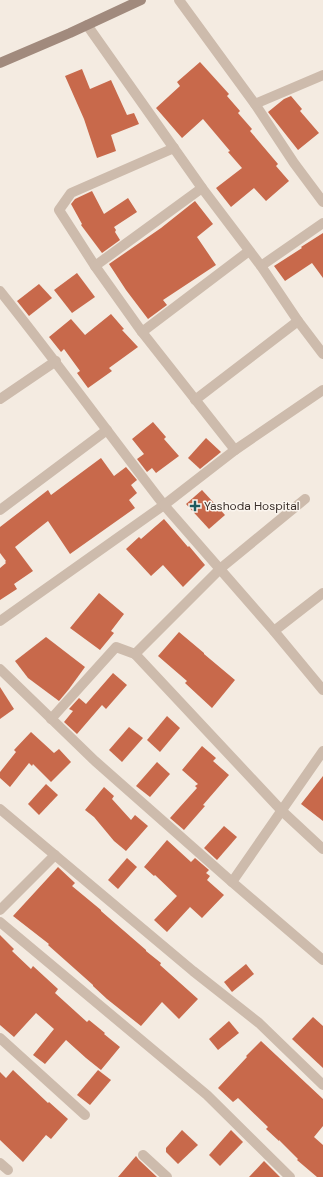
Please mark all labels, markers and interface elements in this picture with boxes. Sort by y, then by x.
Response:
place label: Yashoda Hospital [204,498,300,514]
marker: Yashoda Hospital [189,500,201,512]

